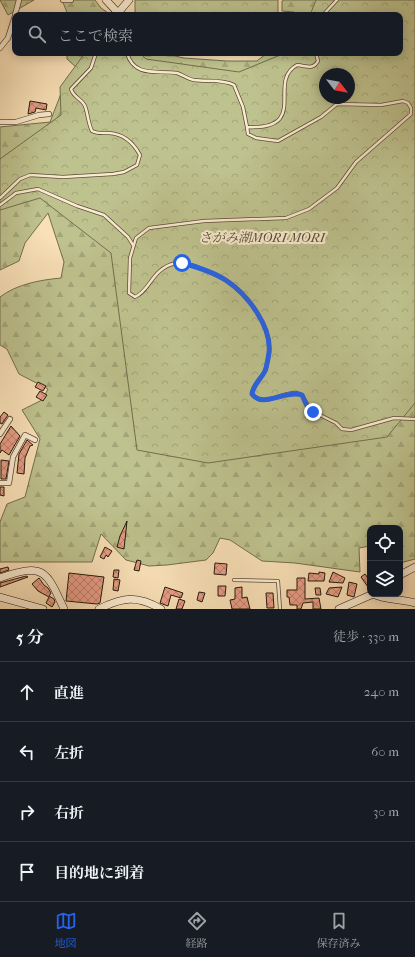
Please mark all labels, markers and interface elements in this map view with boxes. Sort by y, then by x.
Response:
search box [12,12,403,56]
icon: search [26,23,48,45]
text: ここで検索 [58,27,133,45]
north arrow [319,68,355,104]
park label: さがみ湖MORI MORI [199,230,327,245]
route start [173,254,191,272]
route end [304,403,322,421]
map controls [367,525,403,597]
button: locate [367,525,403,561]
button: layers [367,561,403,597]
text: 5 分 [16,627,44,647]
text: 徒歩 · 330 m [333,629,399,644]
icon: ahead [16,681,38,703]
text: 直進 [54,684,84,702]
text: 240 m [364,684,399,699]
icon: left [16,741,38,763]
text: 左折 [54,744,84,762]
text: 60 m [371,744,399,759]
icon: right [16,801,38,823]
text: 右折 [54,804,84,822]
text: 30 m [373,804,399,819]
icon: arrive [16,861,38,883]
text: 目的地に到着 [54,864,144,882]
tab: 地図 [55,910,77,950]
tab: 経路 [186,910,208,950]
tab: 保存済み [317,910,361,950]

